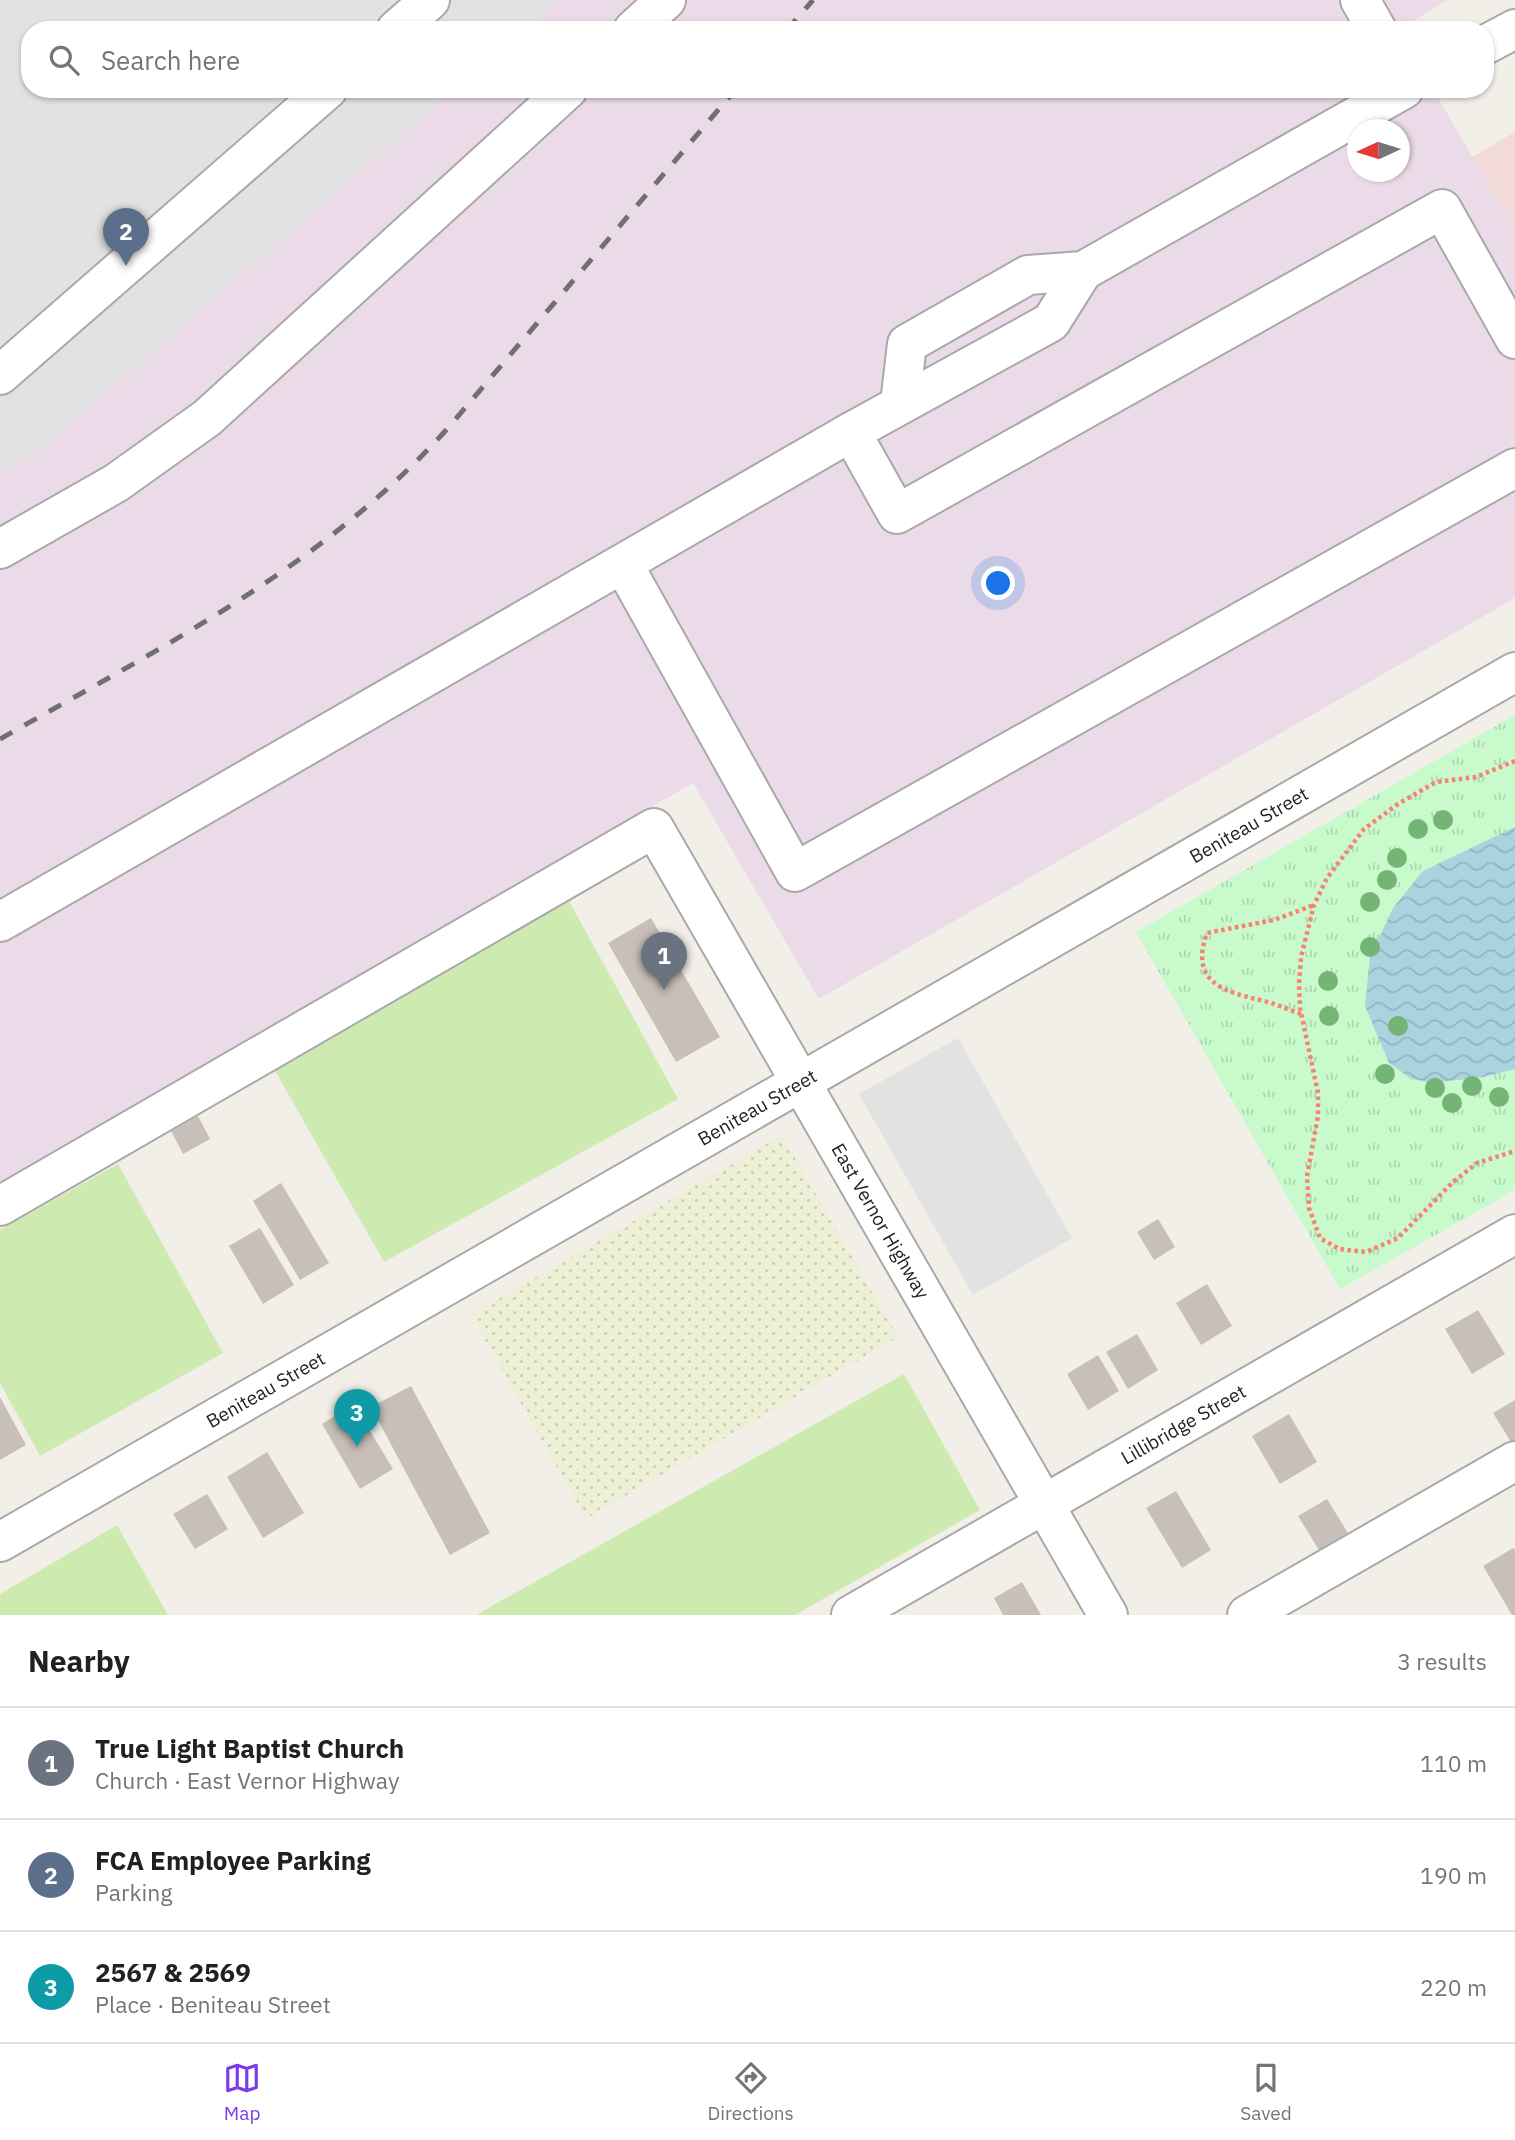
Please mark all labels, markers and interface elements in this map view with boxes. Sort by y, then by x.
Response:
search box [21,21,1494,98]
icon: search [45,41,83,79]
text: Search here [101,43,240,77]
north arrow [1347,119,1410,182]
pin: 2 [103,208,149,266]
your location [981,566,1015,600]
street label: Beniteau Street [1185,781,1312,868]
pin: 1 [641,932,687,990]
street label: Beniteau Street [693,1064,821,1151]
street label: East Vernor Highway [826,1139,935,1304]
street label: Beniteau Street [202,1346,329,1433]
street label: Lillibridge Street [1116,1379,1250,1470]
pin: 3 [334,1389,380,1447]
text: Nearby [28,1641,130,1680]
text: 3 results [1397,1646,1487,1676]
text: True Light Baptist Church [95,1731,404,1765]
text: 1 [44,1748,58,1778]
text: 110 m [1420,1748,1487,1778]
text: Church · East Vernor Highway [95,1765,399,1795]
text: FCA Employee Parking [95,1843,371,1877]
text: 2 [44,1860,58,1890]
text: 190 m [1420,1860,1487,1890]
text: Parking [95,1877,173,1907]
text: 2567 & 2569 [95,1955,251,1989]
text: 3 [44,1972,58,2002]
text: 220 m [1420,1972,1487,2002]
text: Place · Beniteau Street [95,1989,331,2019]
tab: Map [223,2059,261,2125]
tab: Directions [707,2059,794,2125]
tab: Saved [1240,2059,1292,2125]

